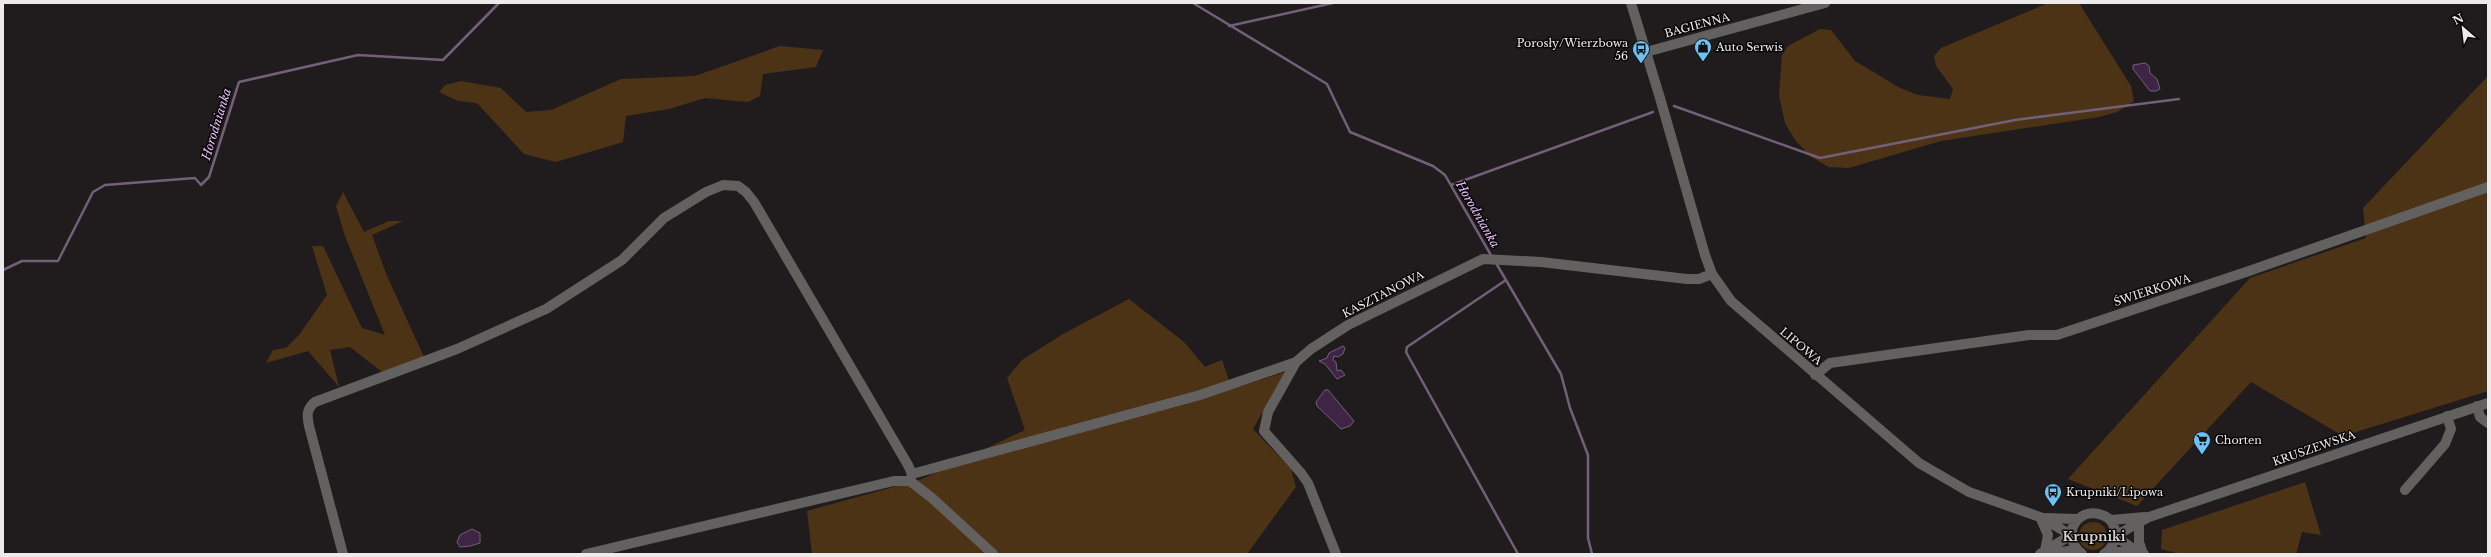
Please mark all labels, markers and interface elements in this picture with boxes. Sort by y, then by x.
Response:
north arrow [2443,8,2483,48]
street label: BAGIENNA [1663,9,1732,40]
text: N [2450,10,2467,28]
place label: Porosły/Wierzbowa 56 [1517,36,1629,63]
shop icon: Auto Serwis [1693,37,1713,62]
bus stop icon: Porosły/Wierzbowa 56 [1631,39,1651,64]
place label: Auto Serwis [1715,40,1783,54]
water label: Horodnianka [198,86,234,163]
water label: Horodnianka [1452,177,1503,250]
street label: KASZTANOWA [1340,267,1427,321]
street label: ŚWIERKOWA [2112,271,2193,309]
street label: LIPOWA [1777,324,1825,368]
street label: KRUSZEWSKA [2271,427,2358,469]
supermarket icon: Chorten [2192,430,2212,455]
place label: Chorten [2215,433,2262,447]
bus stop icon: Krupniki/Lipowa [2043,482,2063,507]
place label: Krupniki/Lipowa [2066,485,2164,499]
district label: Krupniki [2063,528,2126,545]

